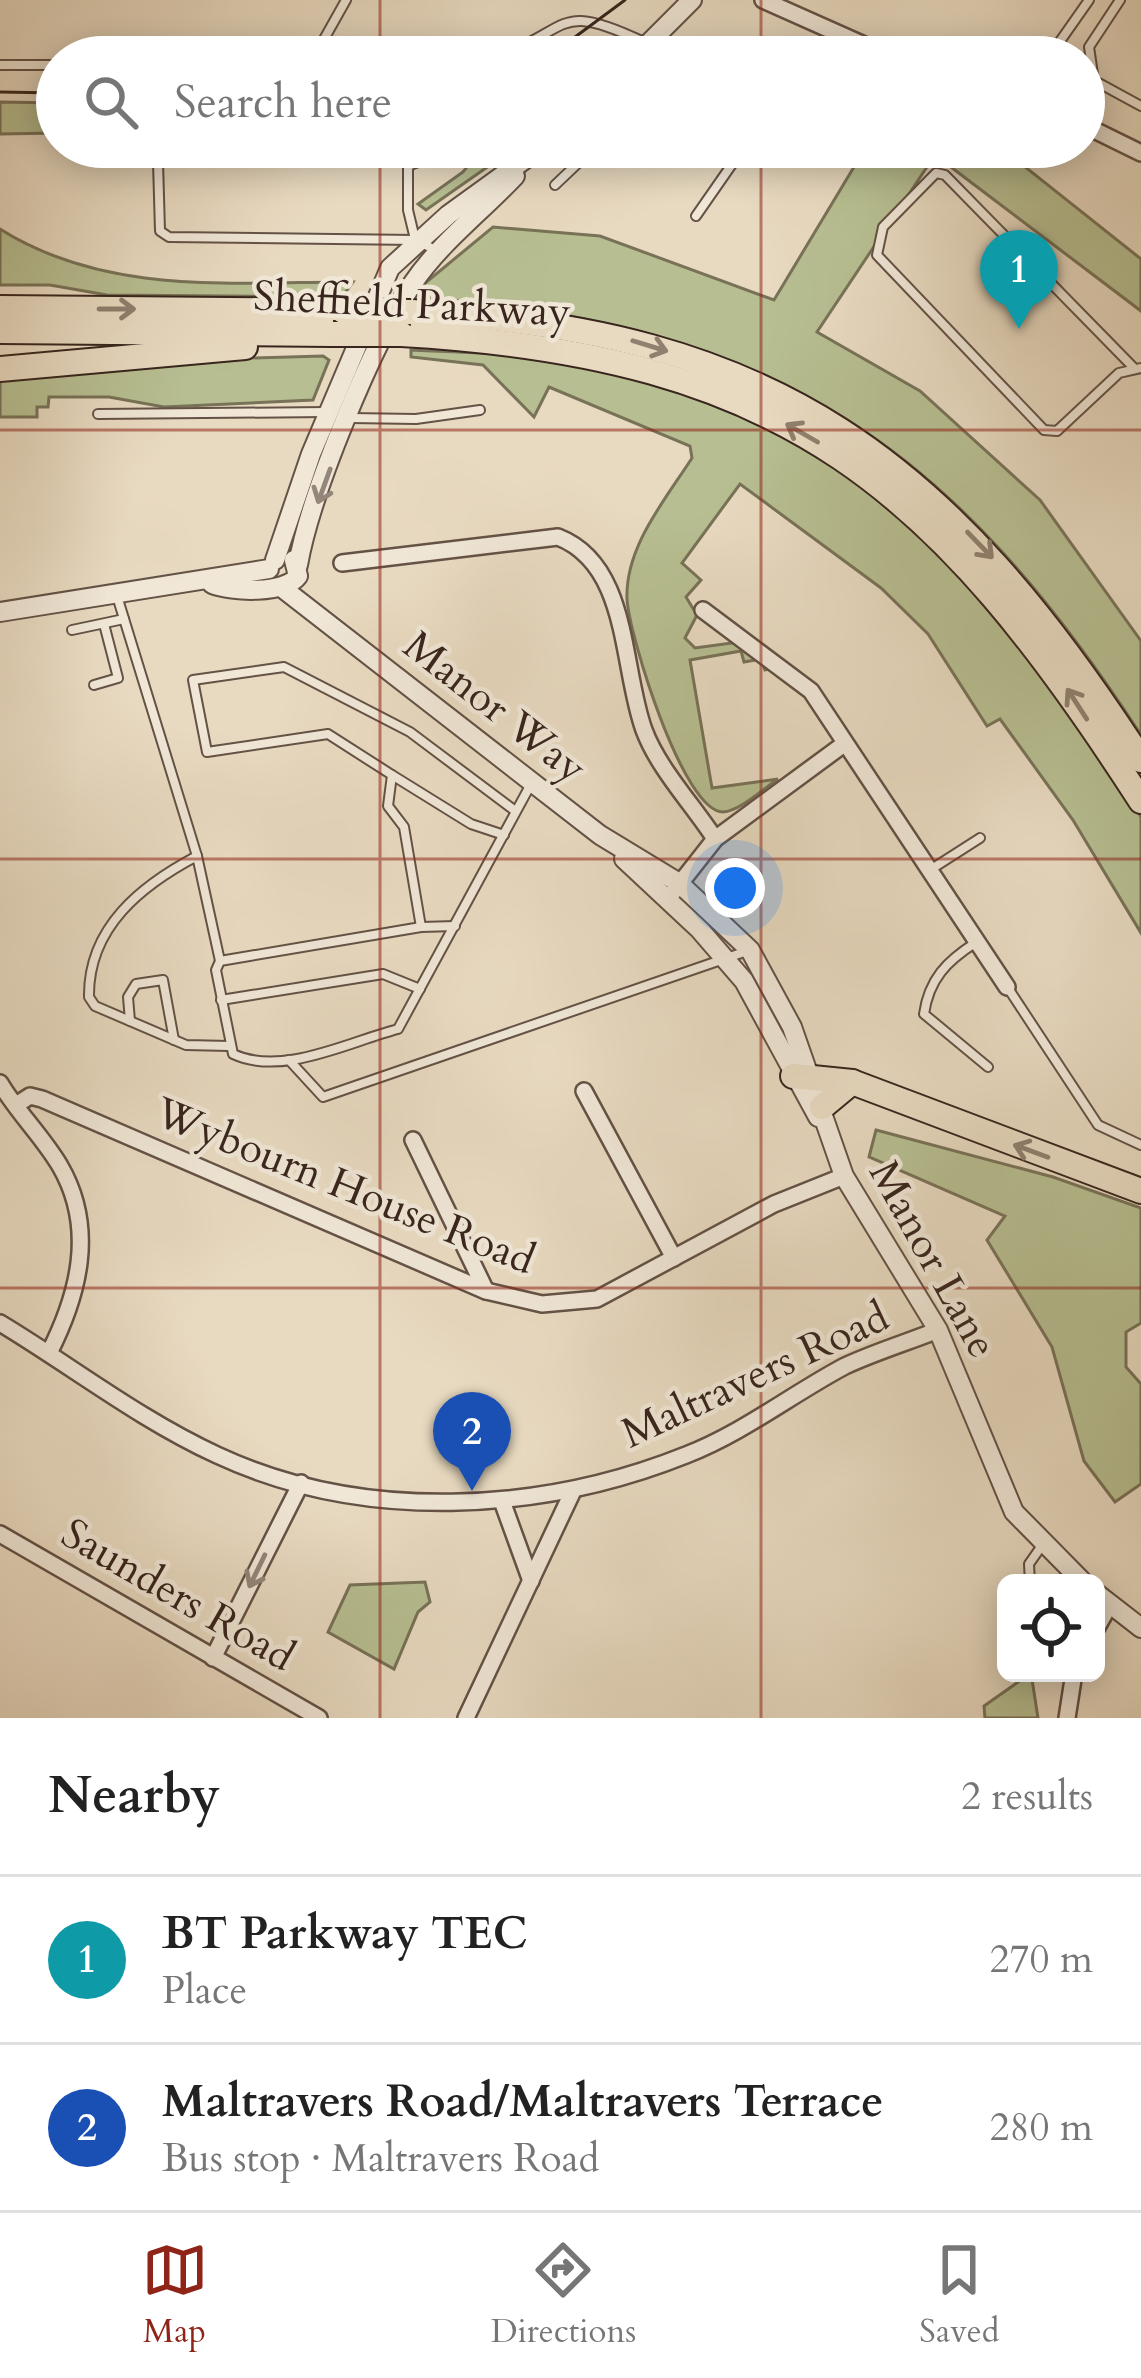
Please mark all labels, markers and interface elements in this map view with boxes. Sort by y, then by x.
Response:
search box [36,36,1105,168]
icon: search [78,69,144,135]
text: Search here [174,72,392,133]
pin: 1 [980,230,1058,329]
street label: Sheffield Parkway [252,267,572,341]
one-way arrow [97,298,136,320]
one-way arrow [631,336,669,358]
one-way arrow [785,420,820,444]
one-way arrow [311,467,333,504]
one-way arrow [966,530,994,559]
street label: Manor Way [392,618,598,796]
one-way arrow [1064,687,1089,721]
your location [705,858,765,918]
street label: Wybourn House Road [146,1083,543,1288]
one-way arrow [1013,1138,1050,1160]
street label: Manor Lane [855,1150,1011,1368]
street label: Maltravers Road [612,1288,898,1462]
pin: 2 [433,1392,511,1491]
street label: Saunders Road [51,1505,305,1685]
one-way arrow [245,1552,267,1588]
map controls [997,1574,1105,1682]
button: locate [997,1574,1105,1682]
text: Nearby [48,1761,220,1831]
text: 2 results [961,1770,1093,1823]
text: BT Parkway TEC [162,1903,528,1964]
text: 1 [77,1933,97,1986]
text: 270 m [990,1933,1093,1986]
text: Place [162,1964,247,2017]
text: Maltravers Road/Maltravers Terrace [162,2071,884,2132]
text: 2 [77,2101,97,2154]
text: 280 m [990,2101,1093,2154]
text: Bus stop · Maltravers Road [162,2132,599,2185]
tab: Map [142,2237,208,2354]
tab: Directions [491,2237,636,2354]
tab: Saved [919,2237,999,2354]

